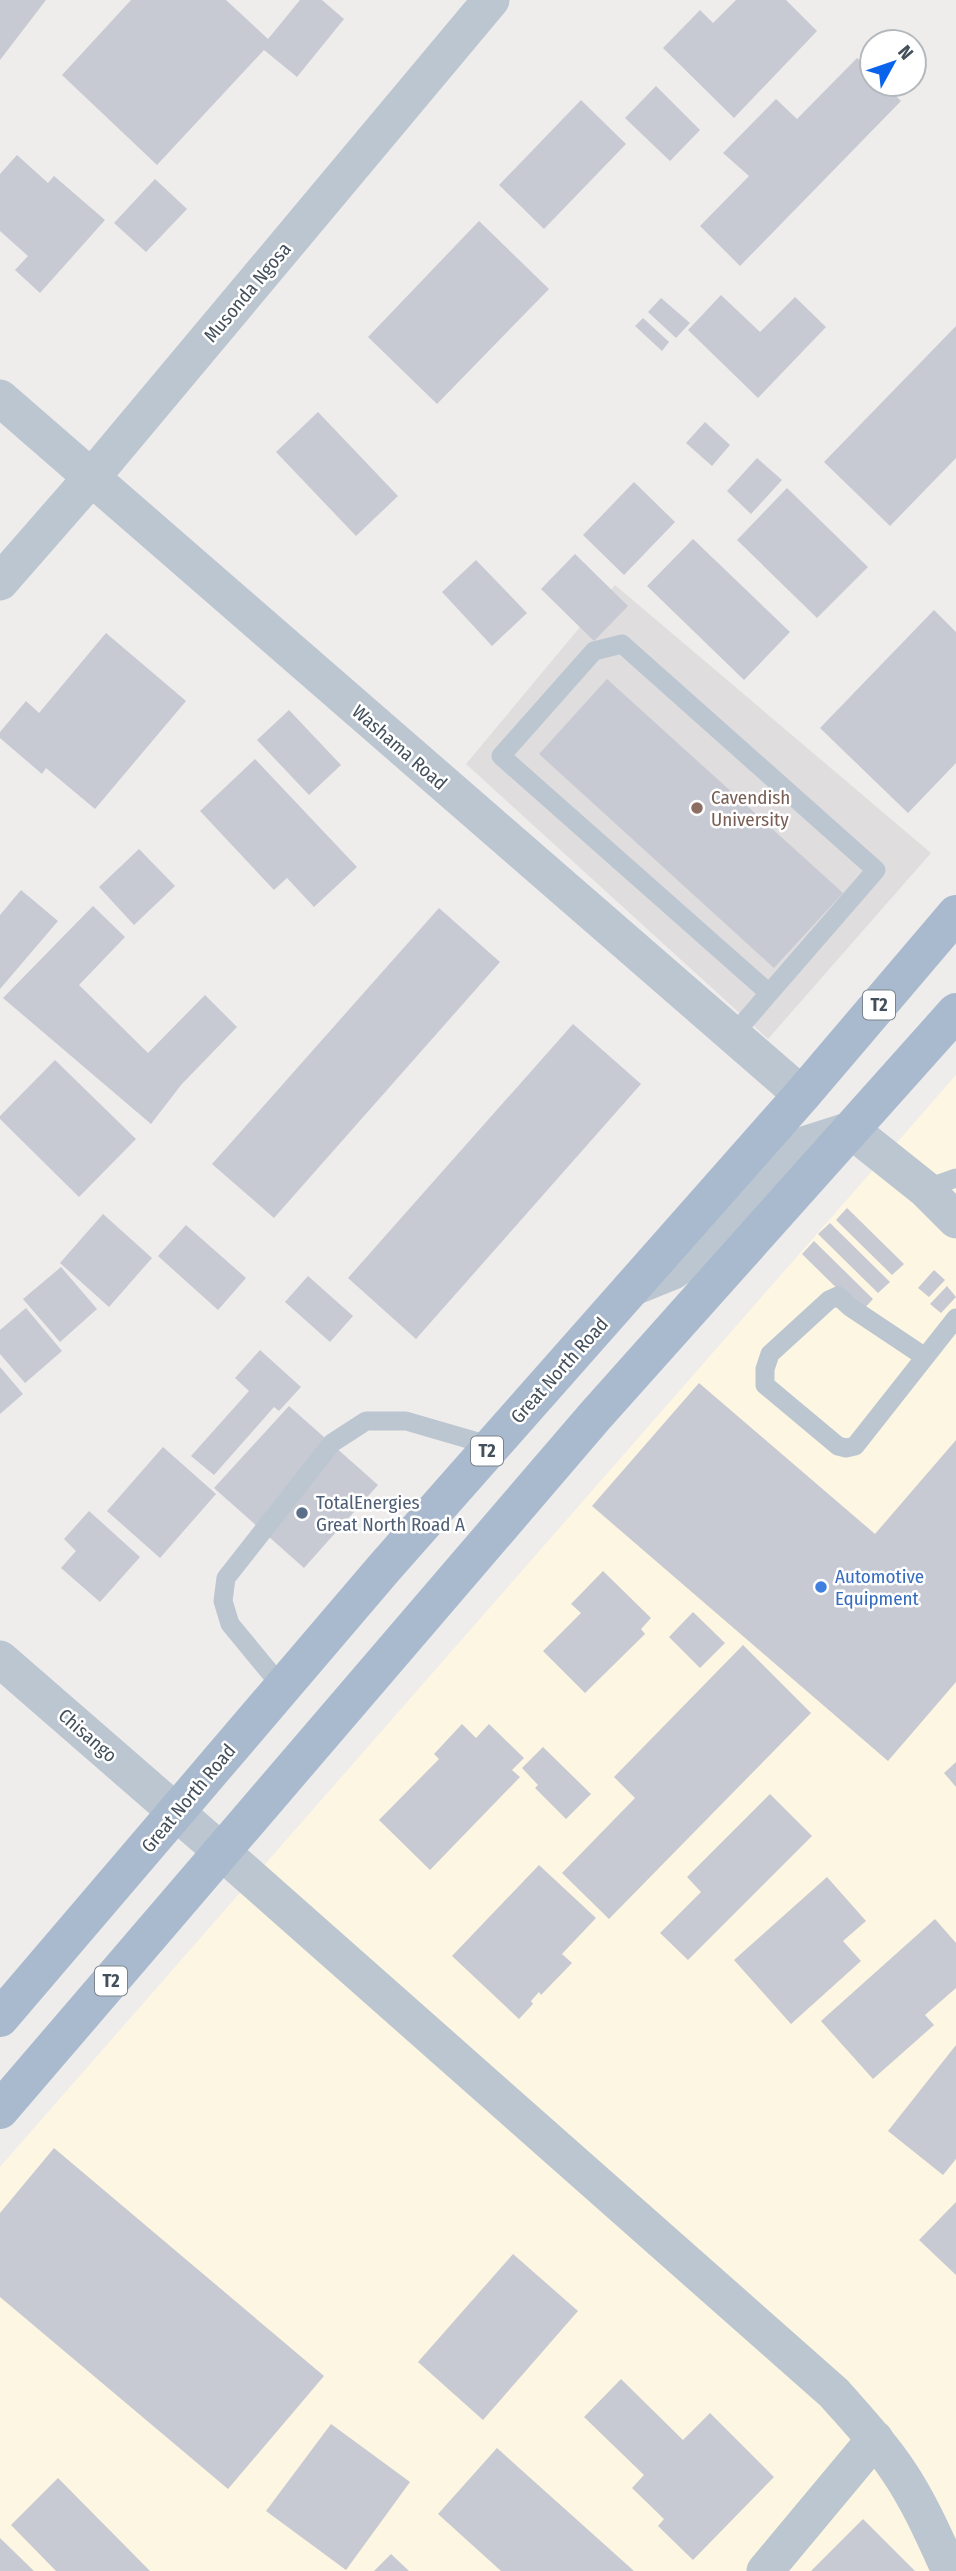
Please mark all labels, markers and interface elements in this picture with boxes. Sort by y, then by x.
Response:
north arrow [858,28,928,98]
text: N [893,41,918,64]
street label: Musonda Ngosa [199,238,296,347]
street label: Washama Road [348,700,452,795]
place label: Cavendish University [711,786,790,831]
marker: Cavendish University [689,800,705,816]
road number: T2 [863,990,895,1020]
street label: Great North Road [506,1313,613,1428]
road number: T2 [471,1436,503,1466]
place label: TotalEnergies Great North Road A [316,1491,465,1536]
marker: TotalEnergies Great North Road A [294,1505,310,1521]
place label: Automotive Equipment [835,1565,924,1610]
marker: Automotive Equipment [813,1579,829,1595]
street label: Chisango [54,1704,122,1767]
street label: Great North Road [136,1739,240,1857]
road number: T2 [95,1966,127,1996]

